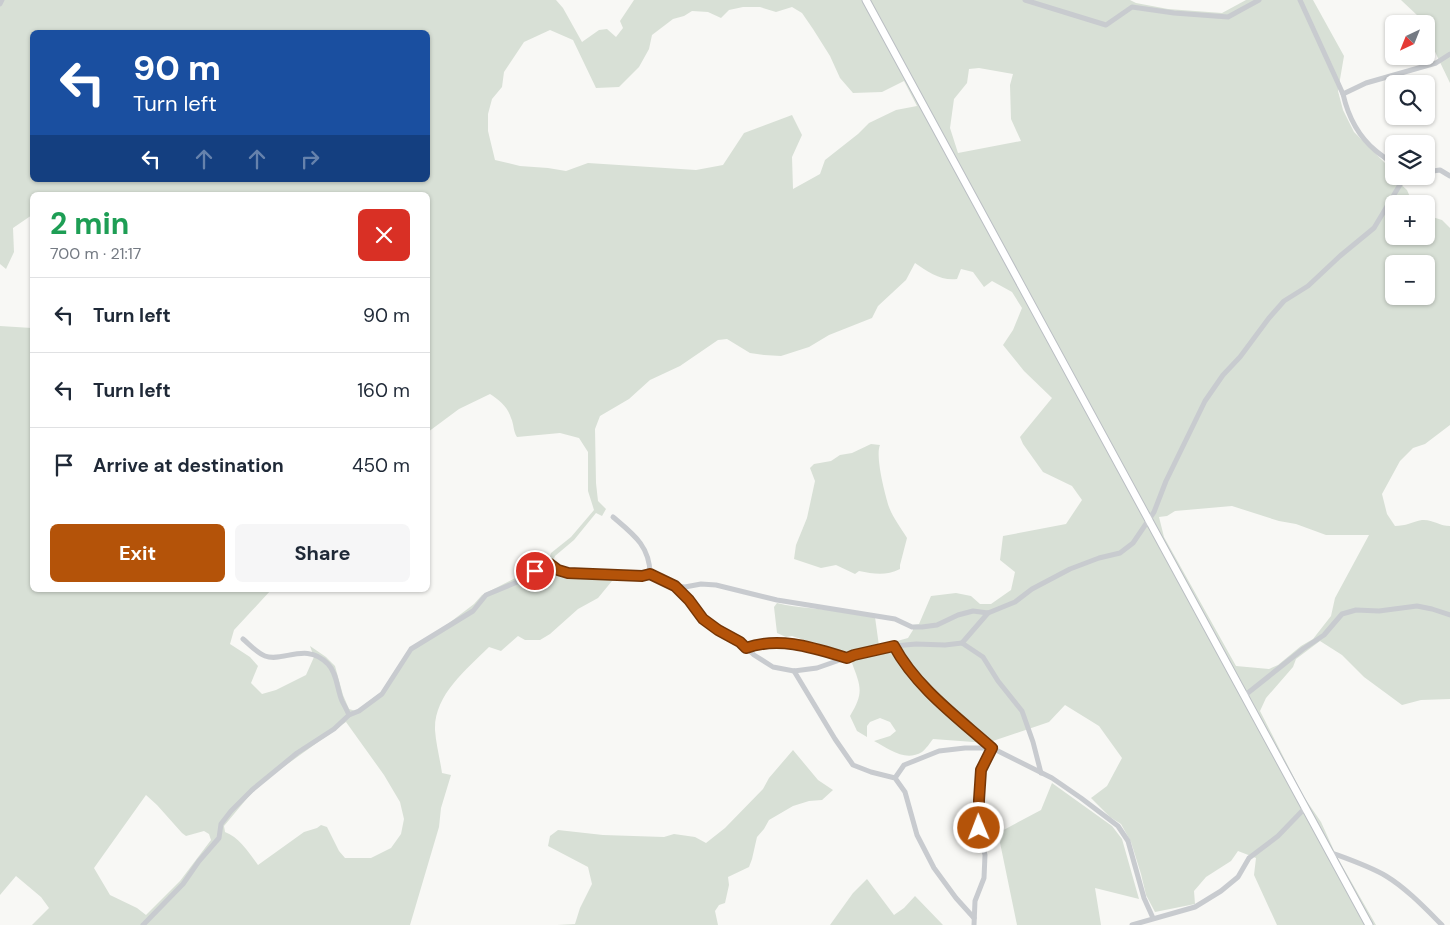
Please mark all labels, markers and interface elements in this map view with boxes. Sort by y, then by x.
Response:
north arrow [1385,15,1435,65]
map controls [1385,15,1435,305]
text: 90 m [133,45,221,91]
icon: left [50,50,115,115]
button: search [1385,75,1435,125]
text: Turn left [133,89,217,118]
button: layers [1385,135,1435,185]
icon: left [137,145,165,173]
icon: ahead [190,145,218,173]
icon: ahead [243,145,271,173]
icon: right [296,145,324,173]
button: + [1385,195,1435,245]
text: 2 min [50,204,129,243]
button: close [358,209,410,261]
text: 700 m · 21:17 [50,243,141,264]
button: − [1385,255,1435,305]
icon: left [50,301,78,329]
text: Turn left [93,303,171,328]
text: 90 m [363,303,410,328]
icon: left [50,376,78,404]
text: Turn left [93,378,171,403]
text: 160 m [357,378,410,403]
icon: arrive [50,451,78,479]
text: Arrive at destination [93,453,284,478]
text: 450 m [352,453,410,478]
button: Exit [50,524,225,582]
button: Share [235,524,410,582]
pin [514,550,556,592]
icon: arrive [521,557,549,585]
position arrow [952,801,1004,853]

